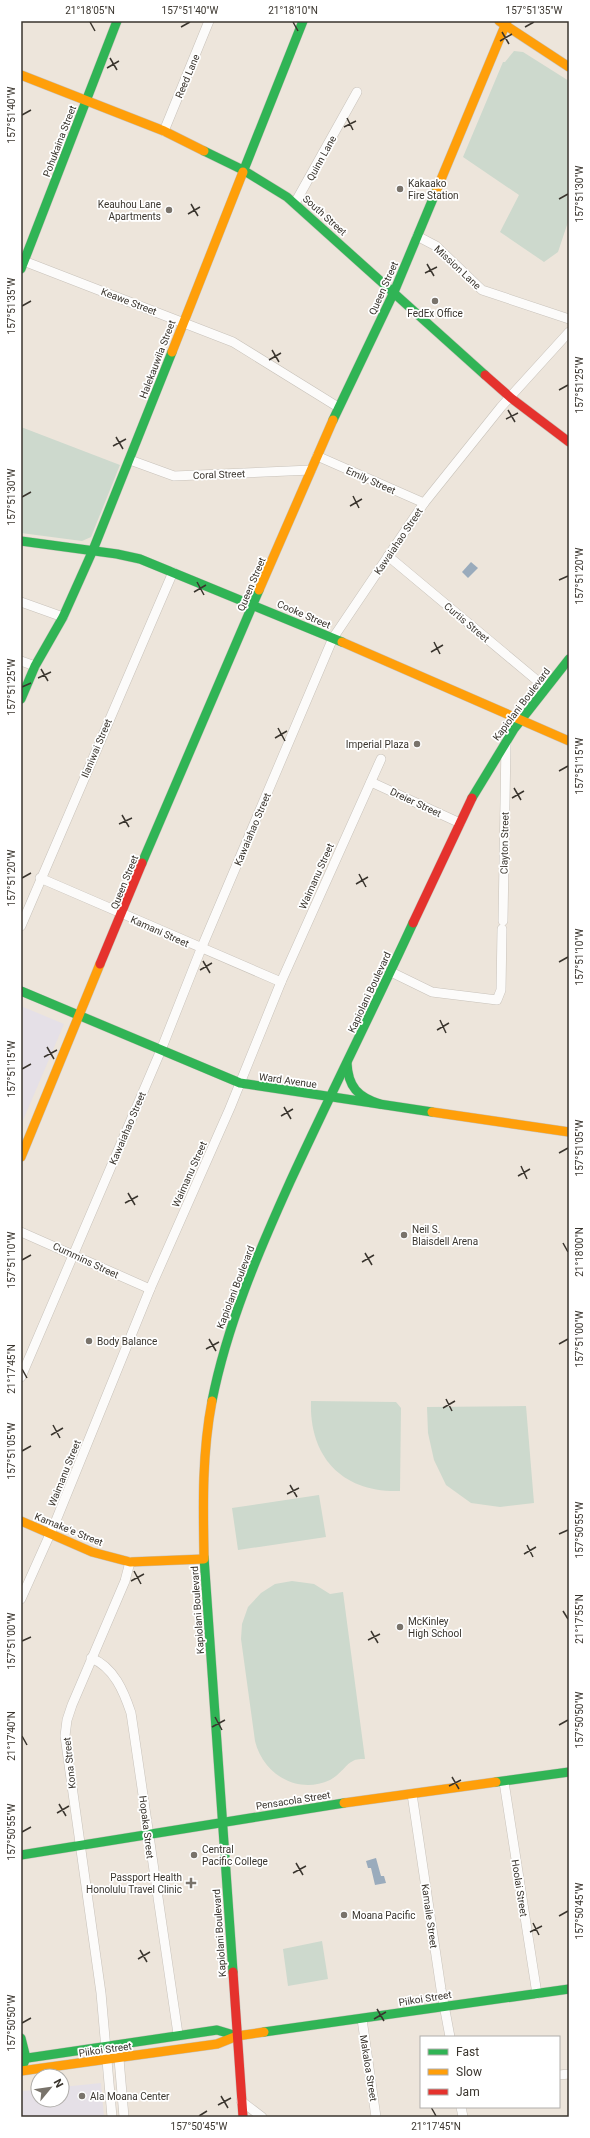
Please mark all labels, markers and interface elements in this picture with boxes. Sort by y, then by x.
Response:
text: 21°18'05"N [65,5,115,16]
text: 157°51'40"W [162,5,219,16]
text: 21°18'10"N [268,5,318,16]
text: 157°51'35"W [506,5,563,16]
street label: Reed Lane [173,53,202,100]
text: 157°51'40"W [6,86,17,143]
street label: Pohukaina Street [41,104,78,179]
street label: Quinn Lane [305,134,338,183]
text: 157°51'30"W [574,165,585,222]
place label: Kakaako Fire Station [408,178,459,201]
marker: Kakaako Fire Station [395,184,405,194]
street label: South Street [301,193,349,238]
place label: Keauhou Lane Apartments [98,199,161,222]
marker: Keauhou Lane Apartments [164,205,174,215]
street label: Mission Lane [432,243,483,292]
street label: Queen Street [367,260,400,317]
text: 157°51'35"W [6,277,17,334]
street label: Keawe Street [100,286,158,317]
marker: FedEx Office [430,296,440,306]
place label: FedEx Office [407,308,463,319]
street label: Halekauwila Street [137,318,177,400]
text: 157°51'25"W [574,356,585,413]
street label: Emily Street [344,465,397,496]
text: 157°51'30"W [6,468,17,525]
street label: Coral Street [193,468,245,481]
street label: Kawaiahao Street [372,506,425,577]
text: 157°51'20"W [574,547,585,604]
street label: Queen Street [235,556,268,613]
street label: Cooke Street [275,598,332,631]
street label: Curtis Street [442,600,491,644]
text: 157°51'25"W [6,658,17,715]
street label: Kapiolani Boulevard [491,666,552,743]
street label: Ilaniwai Street [79,717,114,779]
text: 157°51'15"W [574,737,585,794]
place label: Imperial Plaza [346,739,409,750]
marker: Imperial Plaza [412,739,422,749]
street label: Dreier Street [388,786,443,819]
street label: Kawaiahao Street [232,791,273,867]
street label: Clayton Street [498,812,511,874]
street label: Waimanu Street [297,842,336,911]
text: 157°51'20"W [6,849,17,906]
street label: Queen Street [109,854,140,911]
street label: Kamani Street [129,914,191,949]
text: 157°51'10"W [574,928,585,985]
street label: Kapiolani Boulevard [346,950,393,1034]
text: 157°51'15"W [6,1040,17,1097]
street label: Ward Avenue [258,1071,318,1090]
street label: Kawaiahao Street [107,1090,148,1166]
text: 157°51'05"W [574,1119,585,1176]
street label: Waimanu Street [170,1140,209,1209]
place label: Neil S. Blaisdell Arena [412,1224,478,1247]
text: 21°18'00"N [574,1227,585,1277]
marker: Neil S. Blaisdell Arena [399,1230,409,1240]
text: 157°51'10"W [6,1231,17,1288]
street label: Cummins Street [51,1240,121,1281]
street label: Kapiolani Boulevard [215,1244,256,1330]
text: 157°51'00"W [574,1310,585,1367]
marker: Body Balance [84,1336,94,1346]
place label: Body Balance [97,1336,157,1347]
text: 21°17'45"N [6,1344,17,1394]
text: 157°51'05"W [6,1422,17,1479]
street label: Waimanu Street [46,1438,83,1508]
text: 157°50'55"W [574,1501,585,1558]
street label: Kamakeʻe Street [33,1511,105,1548]
street label: Kapiolani Boulevard [189,1566,206,1654]
text: 21°17'55"N [574,1594,585,1644]
text: 157°51'00"W [6,1612,17,1669]
place label: McKinley High School [408,1616,462,1639]
marker: McKinley High School [395,1622,405,1632]
text: 157°50'50"W [574,1691,585,1748]
text: 21°17'40"N [6,1711,17,1761]
street label: Kona Street [61,1737,78,1789]
street label: Pensacola Street [255,1789,331,1812]
street label: Hopaka Street [137,1795,156,1859]
text: 157°50'55"W [6,1803,17,1860]
place label: Central Pacific College [202,1844,268,1867]
marker: Central Pacific College [189,1850,199,1860]
street label: Hoolai Street [510,1859,529,1917]
place label: Passport Health Honolulu Travel Clinic [86,1872,182,1895]
marker: Passport Health Honolulu Travel Clinic [185,1877,197,1889]
text: 157°50'45"W [574,1882,585,1939]
street label: Kamaile Street [420,1883,439,1949]
street label: Kapiolani Boulevard [211,1889,228,1977]
marker: Moana Pacific [339,1910,349,1920]
place label: Moana Pacific [352,1910,415,1921]
street label: Piikoi Street [398,1989,452,2008]
text: 157°50'50"W [6,1994,17,2051]
street label: Makaloa Street [358,2034,379,2102]
legend [420,2036,560,2108]
street label: Piikoi Street [78,2040,132,2059]
text: Fast [456,2045,479,2059]
text: Slow [456,2065,482,2079]
north arrow [30,2068,70,2108]
text: N [51,2077,66,2090]
text: Jam [456,2085,480,2099]
marker: Ala Moana Center [77,2091,87,2101]
place label: Ala Moana Center [90,2091,170,2102]
text: 157°50'45"W [171,2121,228,2132]
text: 21°17'45"N [411,2121,461,2132]

